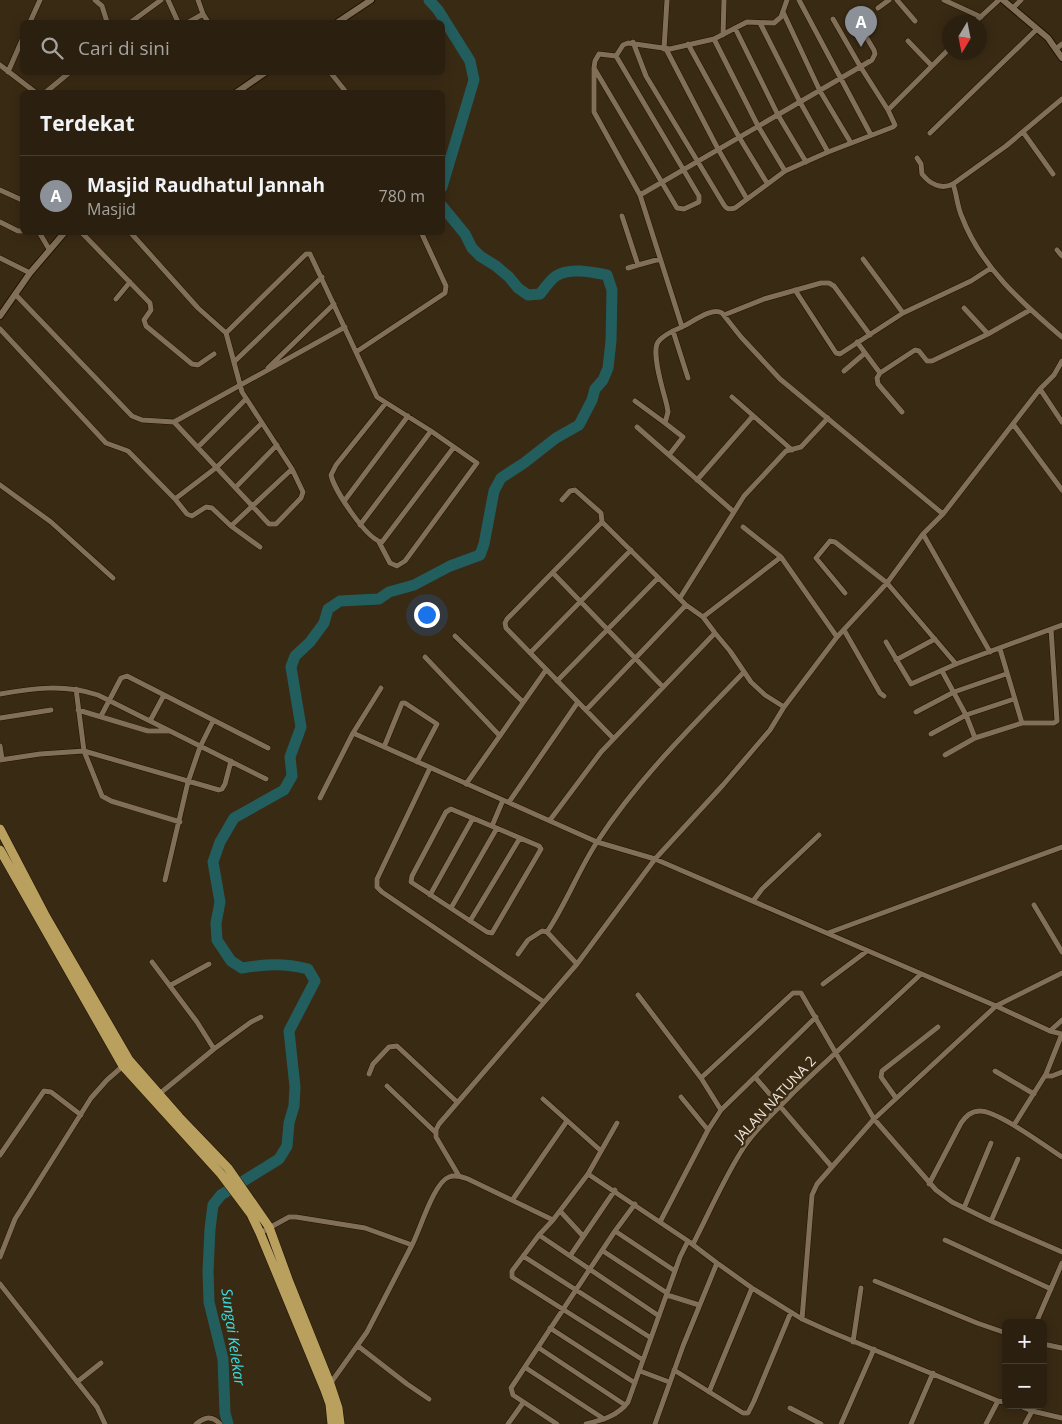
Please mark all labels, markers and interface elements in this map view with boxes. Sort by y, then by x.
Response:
pin: A [845,6,877,47]
north arrow [942,15,987,60]
search box [20,20,445,75]
icon: search [38,34,66,62]
text: Cari di sini [78,35,170,61]
text: Terdekat [40,109,135,137]
text: Masjid Raudhatul Jannah [87,172,325,198]
text: A [50,185,62,207]
text: 780 m [379,185,425,207]
text: Masjid [87,198,136,220]
your location [414,602,440,628]
street label: JALAN NATUNA 2 [728,1051,820,1147]
water label: Sungai Kelekar [217,1287,251,1388]
map controls [1002,1319,1047,1409]
button: + [1002,1319,1047,1364]
button: − [1002,1364,1047,1409]

